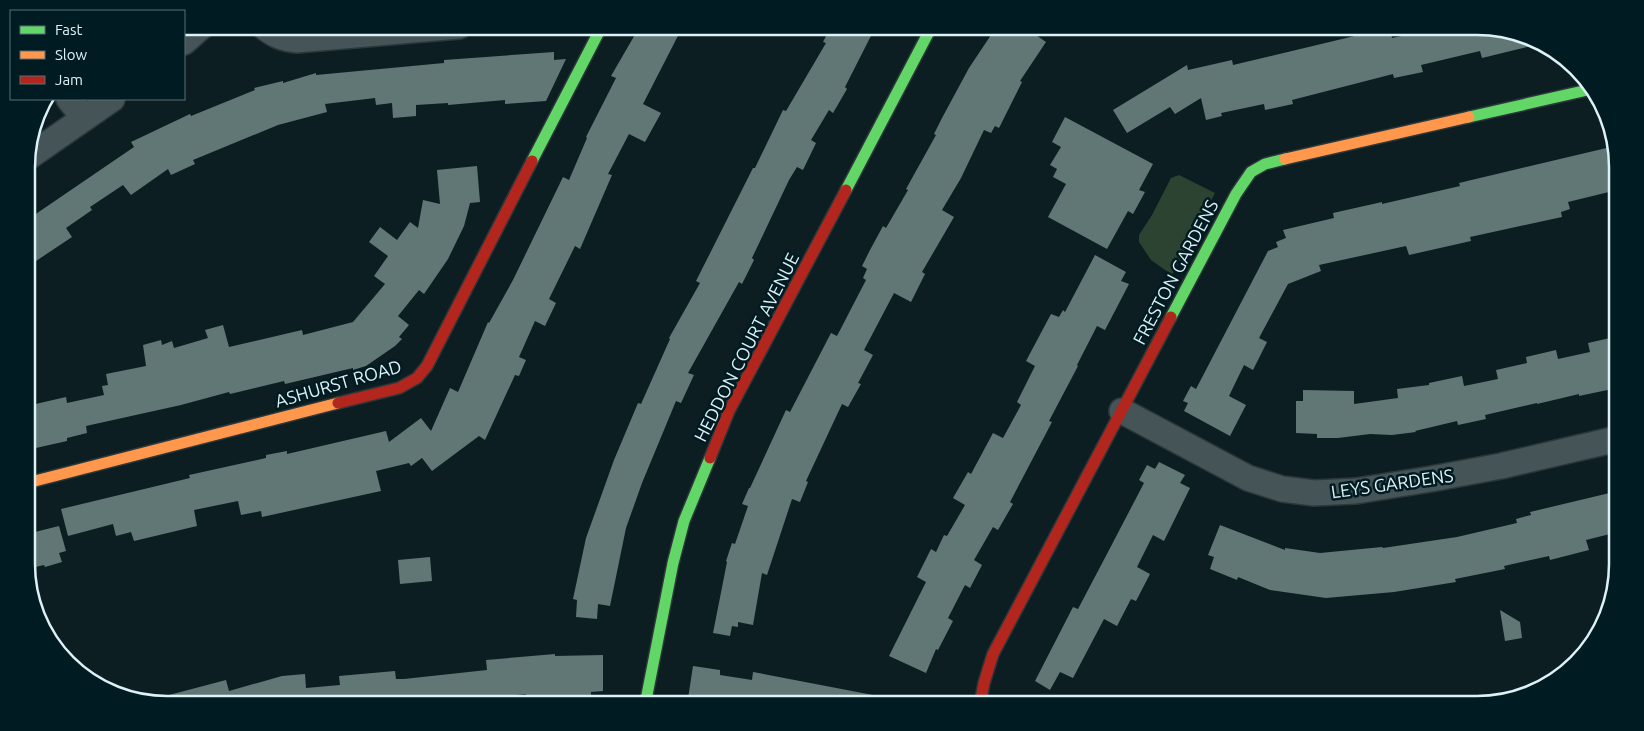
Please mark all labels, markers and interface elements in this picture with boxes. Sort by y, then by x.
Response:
legend [10,10,185,100]
text: Fast [55,21,83,38]
text: Slow [55,46,88,63]
text: Jam [55,71,83,88]
street label: FRESTON GARDENS [1128,196,1222,348]
street label: HEDDON COURT AVENUE [690,249,802,445]
street label: ASHURST ROAD [273,355,403,411]
street label: LEYS GARDENS [1330,465,1454,501]

